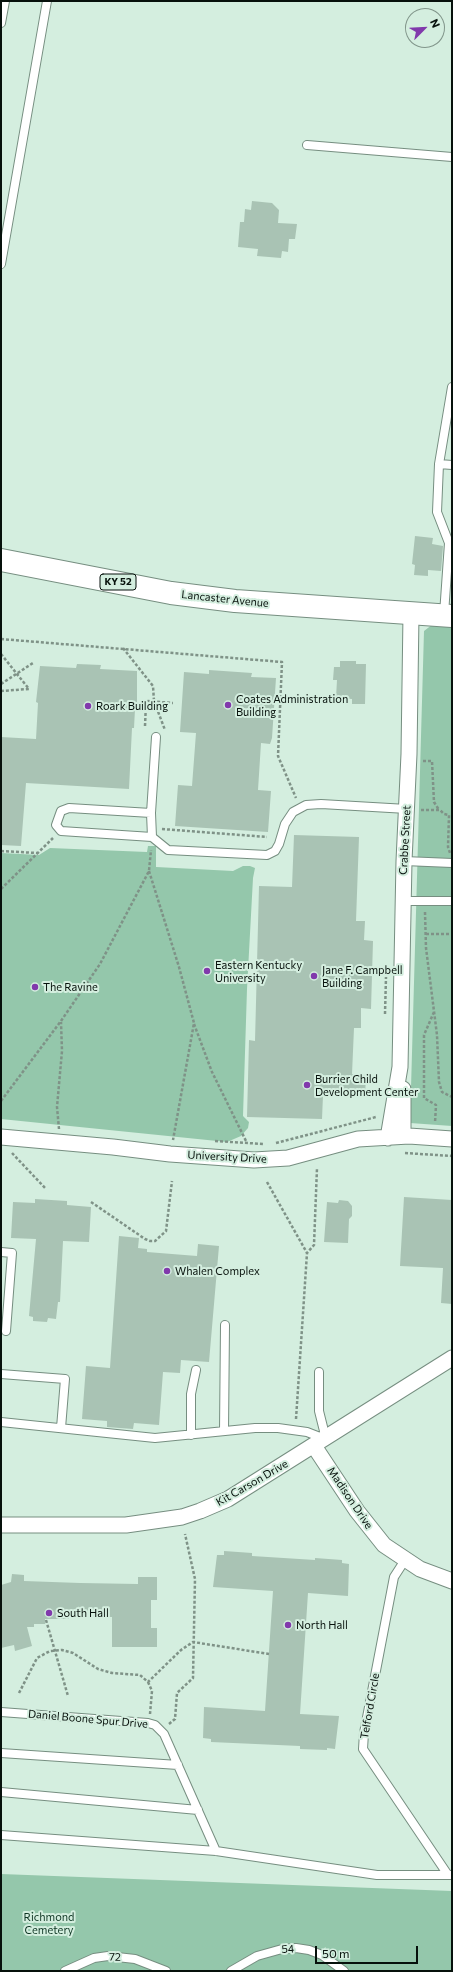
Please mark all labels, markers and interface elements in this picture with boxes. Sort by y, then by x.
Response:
north arrow [405,8,445,48]
text: N [428,17,443,30]
road number: KY 52 [100,574,136,590]
street label: Lancaster Avenue [181,588,269,610]
place label: Coates Administration Building [236,692,348,718]
place label: Roark Building [96,699,168,713]
marker: Coates Administration Building [223,700,233,710]
marker: Roark Building [83,701,93,711]
street label: Crabbe Street [397,805,413,875]
place label: Eastern Kentucky University [215,958,302,984]
place label: Jane F. Campbell Building [322,963,403,989]
marker: Eastern Kentucky University [202,966,212,976]
marker: Jane F. Campbell Building [309,971,319,981]
place label: The Ravine [43,980,98,994]
marker: The Ravine [30,982,40,992]
place label: Burrier Child Development Center [315,1072,418,1098]
marker: Burrier Child Development Center [302,1080,312,1090]
street label: University Drive [187,1148,267,1166]
place label: Whalen Complex [175,1264,260,1278]
marker: Whalen Complex [162,1266,172,1276]
street label: Kit Carson Drive [214,1457,290,1509]
street label: Madison Drive [324,1464,376,1532]
place label: South Hall [57,1606,109,1620]
marker: South Hall [44,1608,54,1618]
place label: North Hall [296,1618,348,1632]
marker: North Hall [283,1620,293,1630]
street label: Telford Circle [358,1672,382,1740]
street label: Daniel Boone Spur Drive [27,1707,149,1731]
park label: Richmond Cemetery [24,1910,74,1936]
scale bar [317,1938,420,1964]
street label: 54 [281,1942,295,1956]
text: 50 m [322,1946,350,1960]
street label: 72 [109,1950,121,1964]

